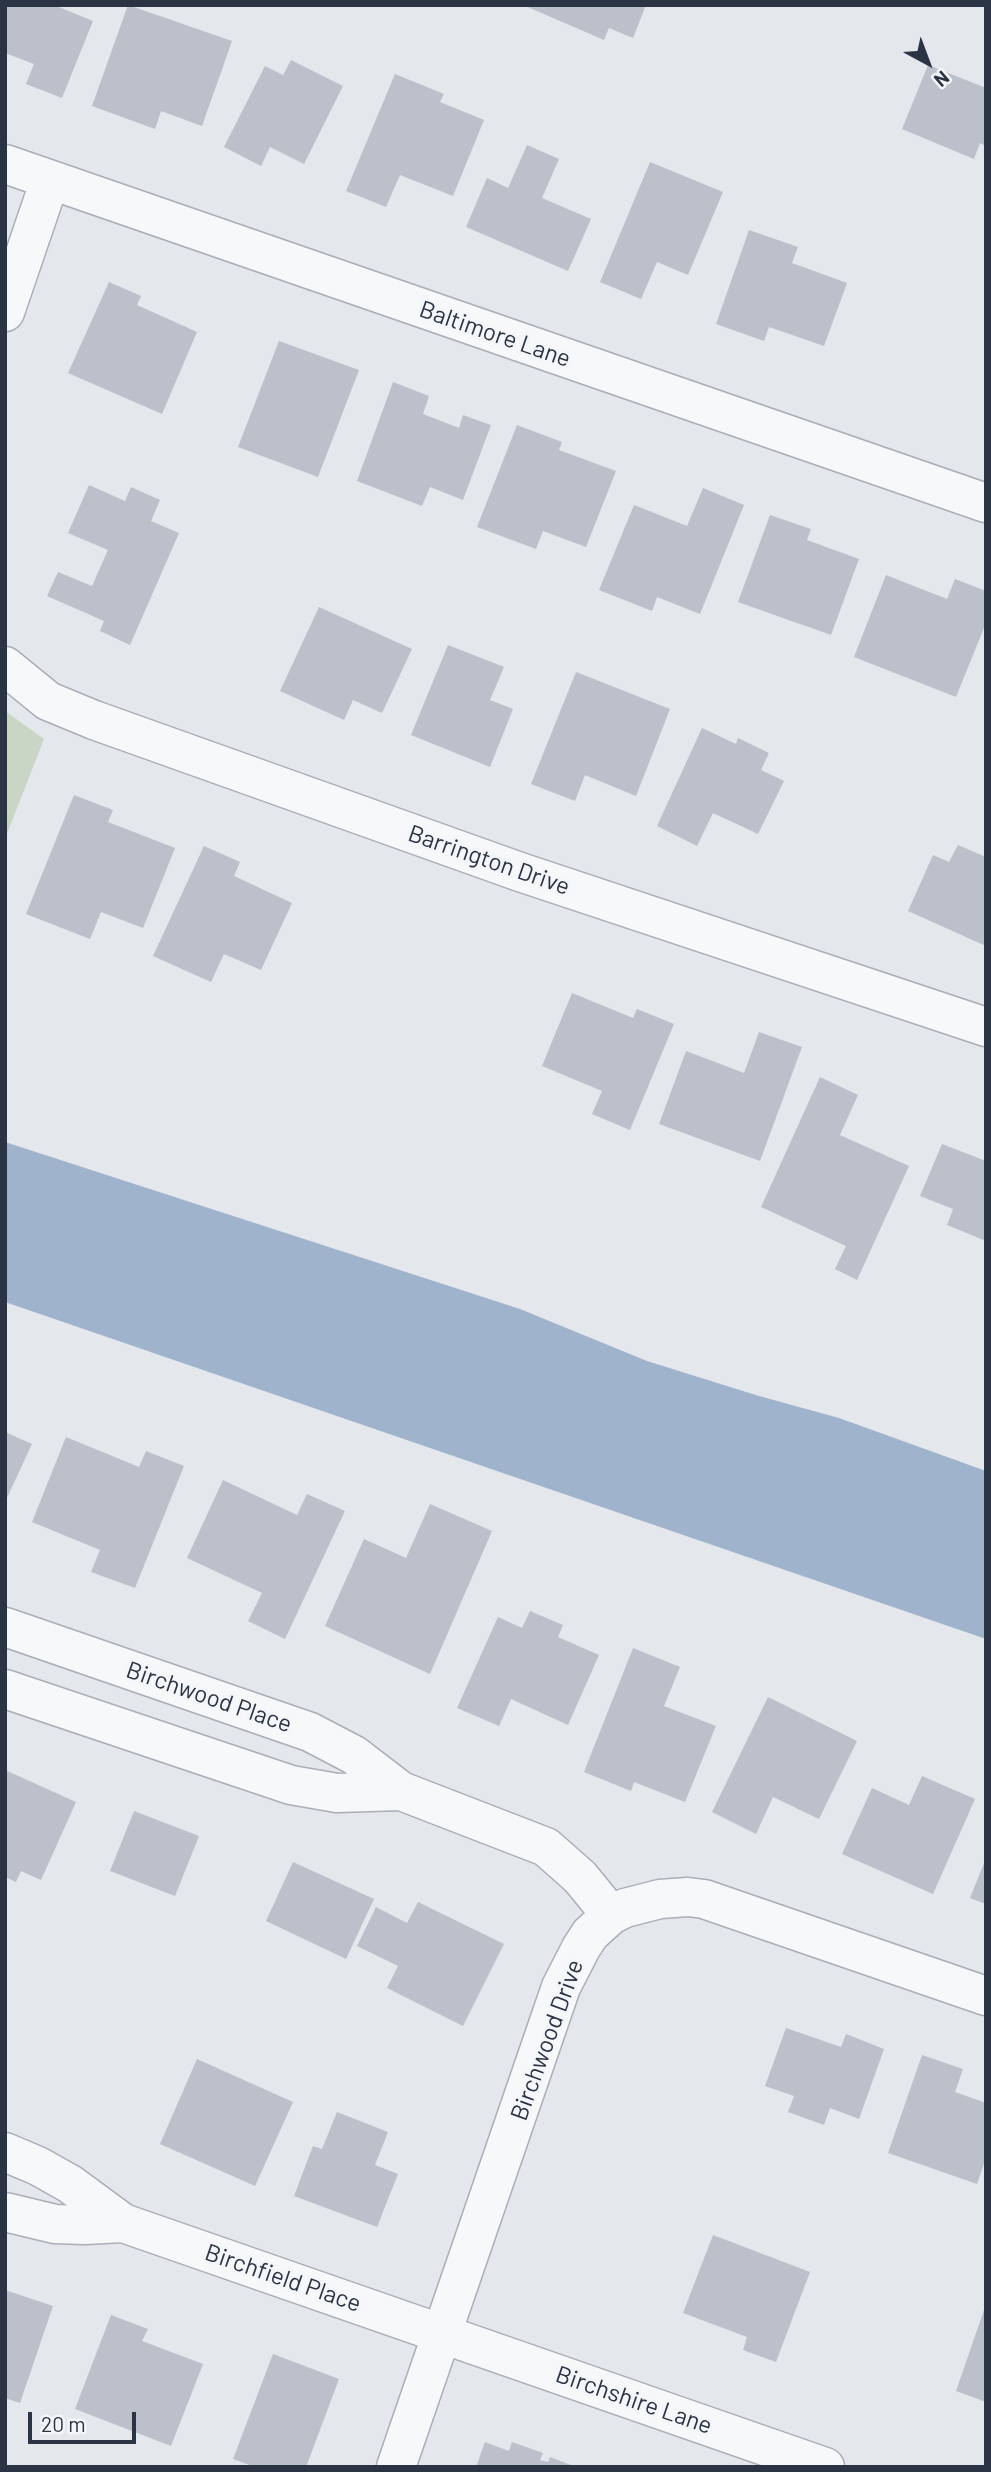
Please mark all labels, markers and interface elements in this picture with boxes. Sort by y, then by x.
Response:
north arrow [893,28,963,98]
text: N [930,66,954,92]
street label: Baltimore Lane [416,295,574,373]
street label: Barrington Drive [404,819,574,901]
street label: Birchwood Place [122,1655,296,1739]
street label: Birchwood Drive [504,1955,590,2125]
street label: Birchfield Place [201,2238,365,2318]
street label: Birchshire Lane [552,2360,716,2440]
scale bar [32,2398,140,2442]
text: 20 m [41,2411,86,2436]

